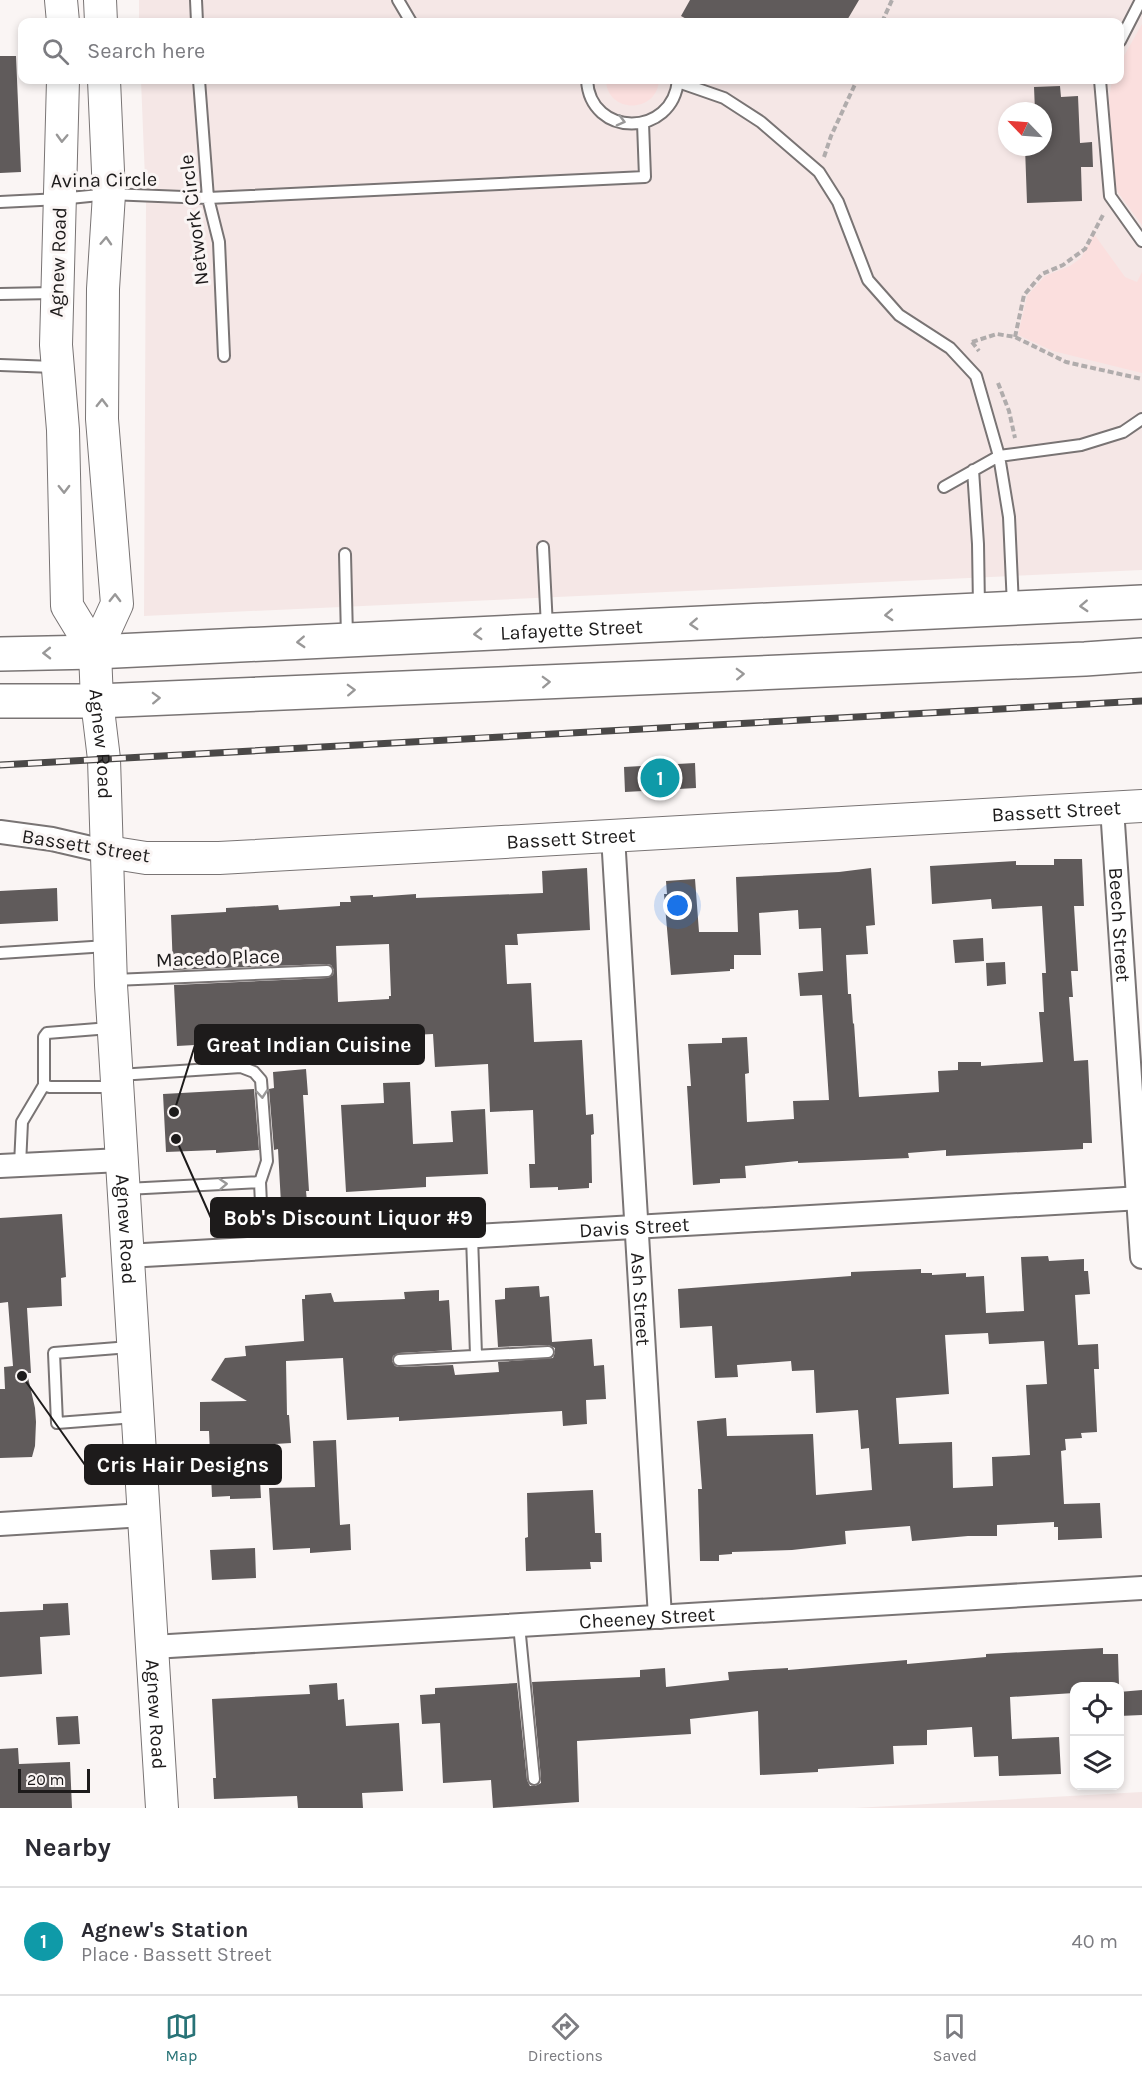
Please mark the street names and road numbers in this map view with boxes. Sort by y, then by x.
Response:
street label: Network Circle [175,153,213,287]
street label: Avina Circle [51,168,157,192]
street label: Agnew Road [45,206,71,318]
street label: Lafayette Street [500,614,644,644]
street label: Agnew Road [85,689,117,799]
street label: Bassett Street [991,796,1122,826]
street label: Bassett Street [506,823,637,853]
street label: Bassett Street [20,825,152,868]
street label: Beech Street [1104,867,1135,983]
street label: Macedo Place [155,944,281,972]
street label: Agnew Road [111,1173,141,1285]
street label: Davis Street [578,1212,690,1242]
street label: Ash Street [627,1252,655,1347]
street label: Cheeney Street [578,1602,716,1633]
street label: Agnew Road [141,1658,171,1770]

